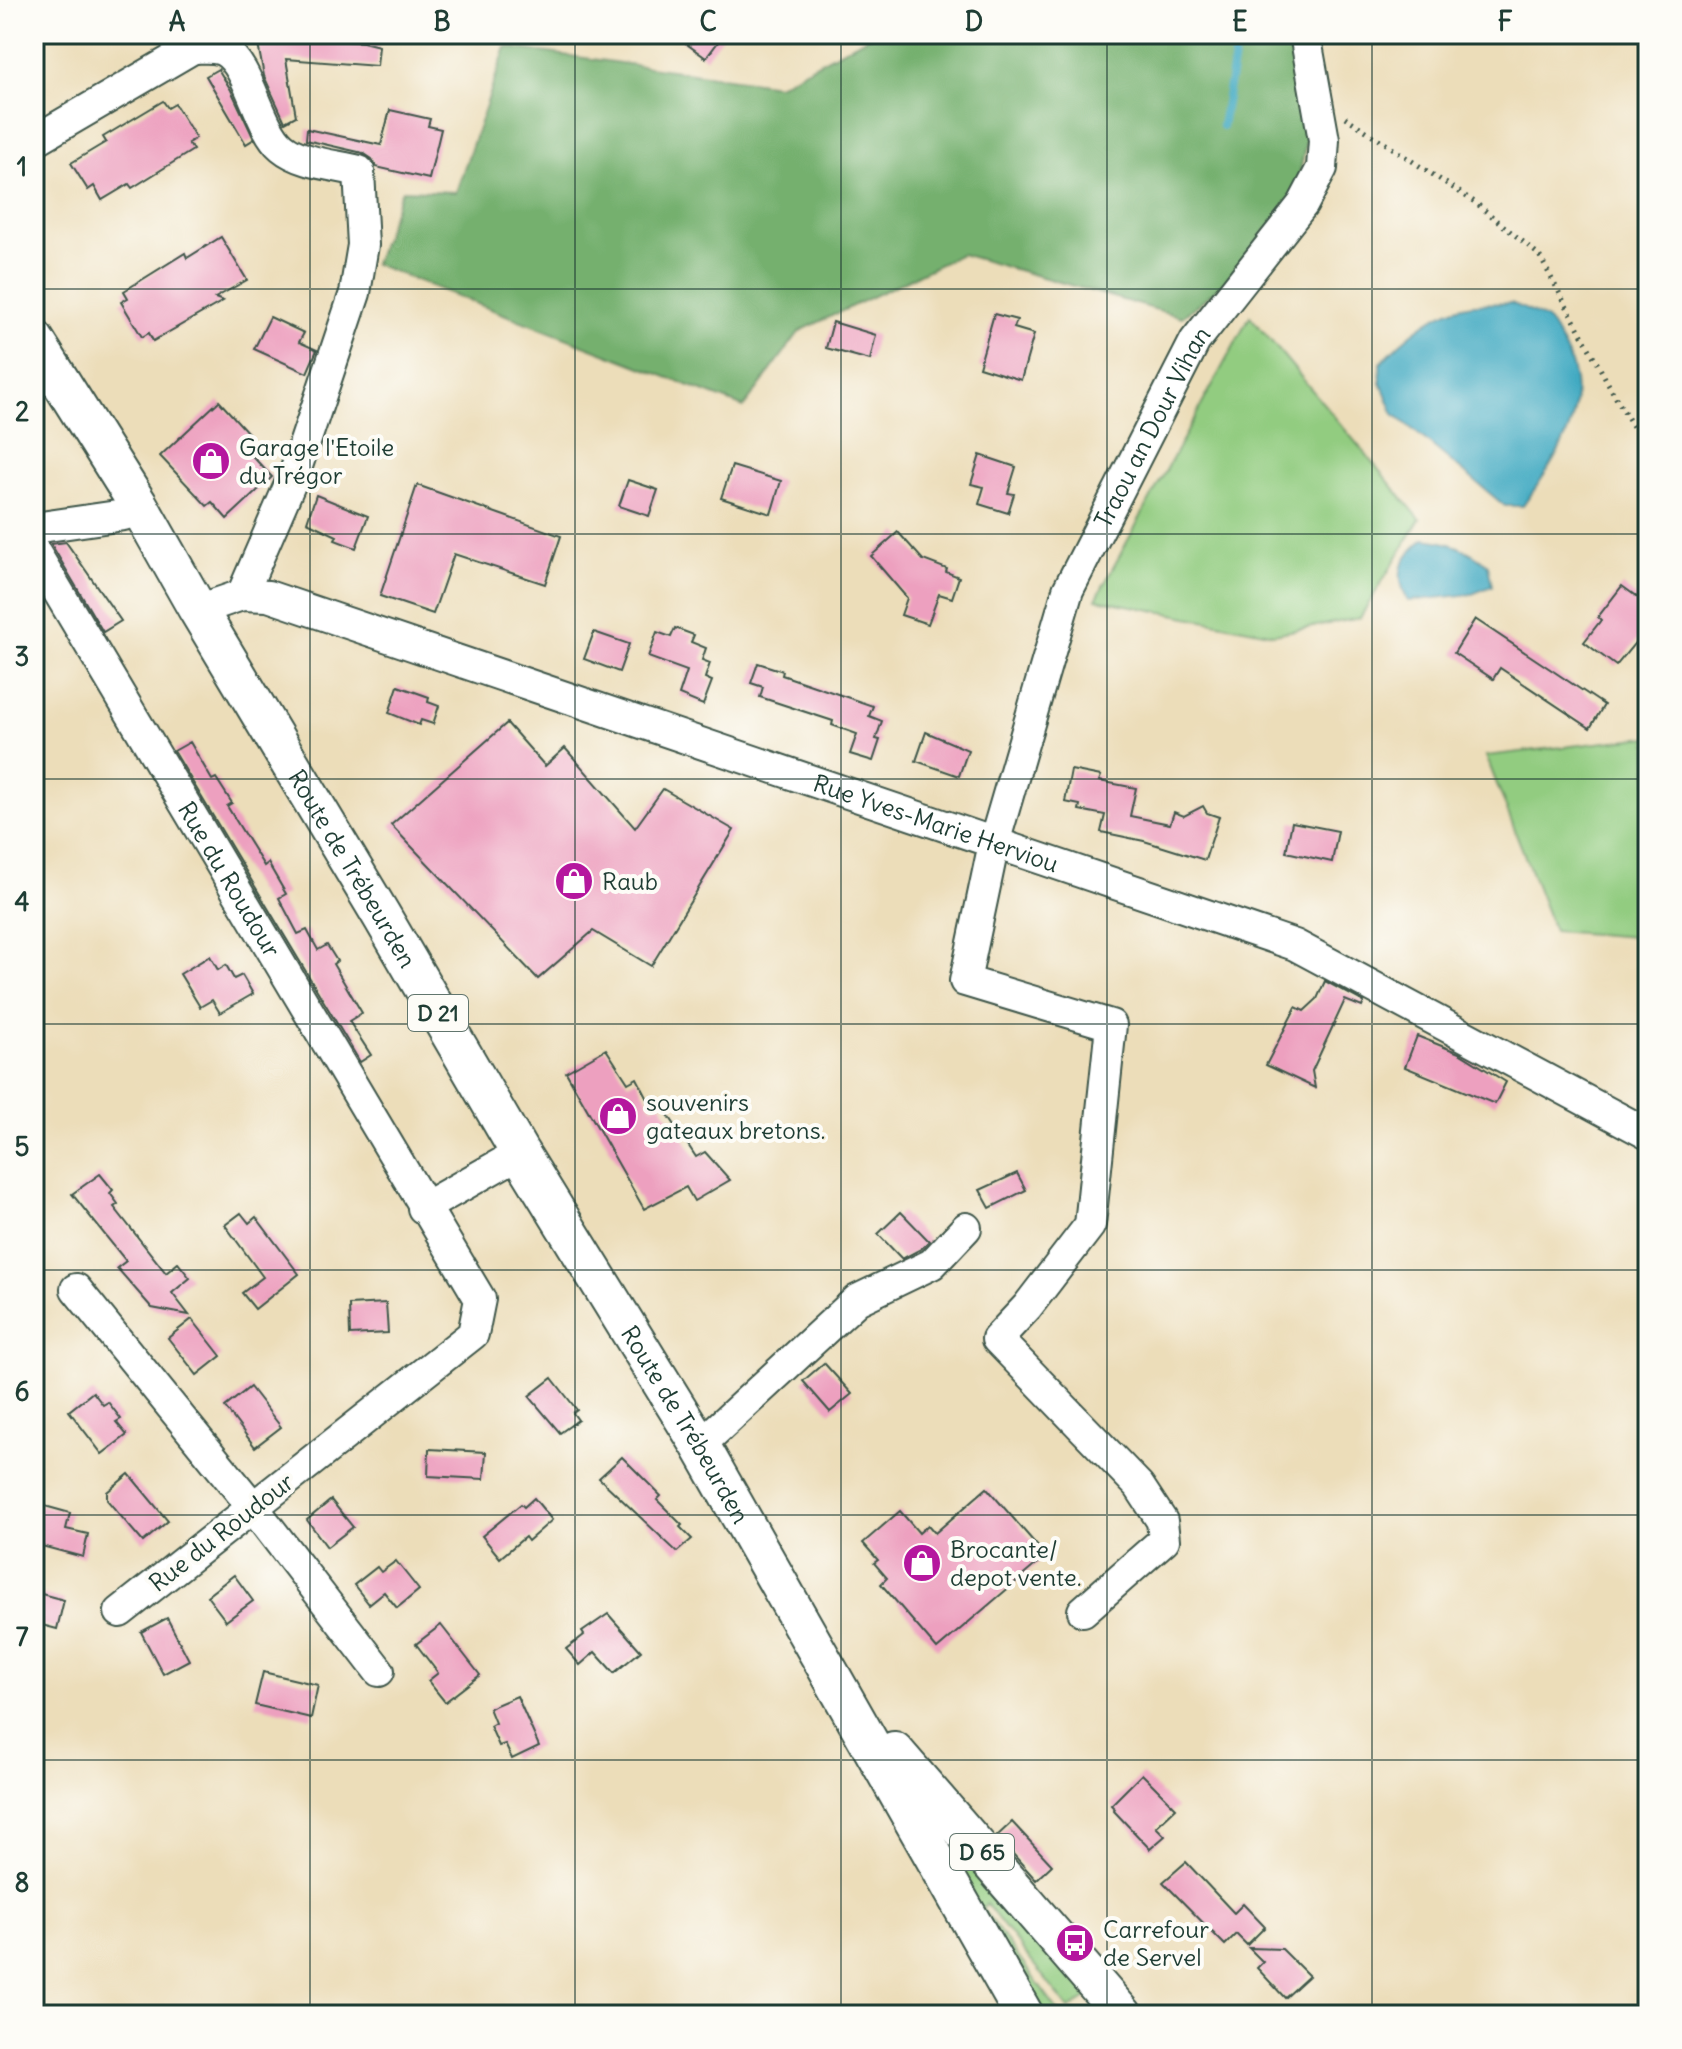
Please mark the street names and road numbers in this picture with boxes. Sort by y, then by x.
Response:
street label: Traou an Dour Vihan [1087,320,1216,533]
street label: Route de Trébeurden [282,764,423,973]
street label: Rue Yves-Marie Herviou [809,767,1062,879]
street label: Rue du Roudour [172,796,288,962]
road number: D 21 [408,995,468,1031]
street label: Route de Trébeurden [615,1320,756,1529]
street label: Rue du Roudour [143,1466,299,1598]
road number: D 65 [950,1834,1014,1870]

